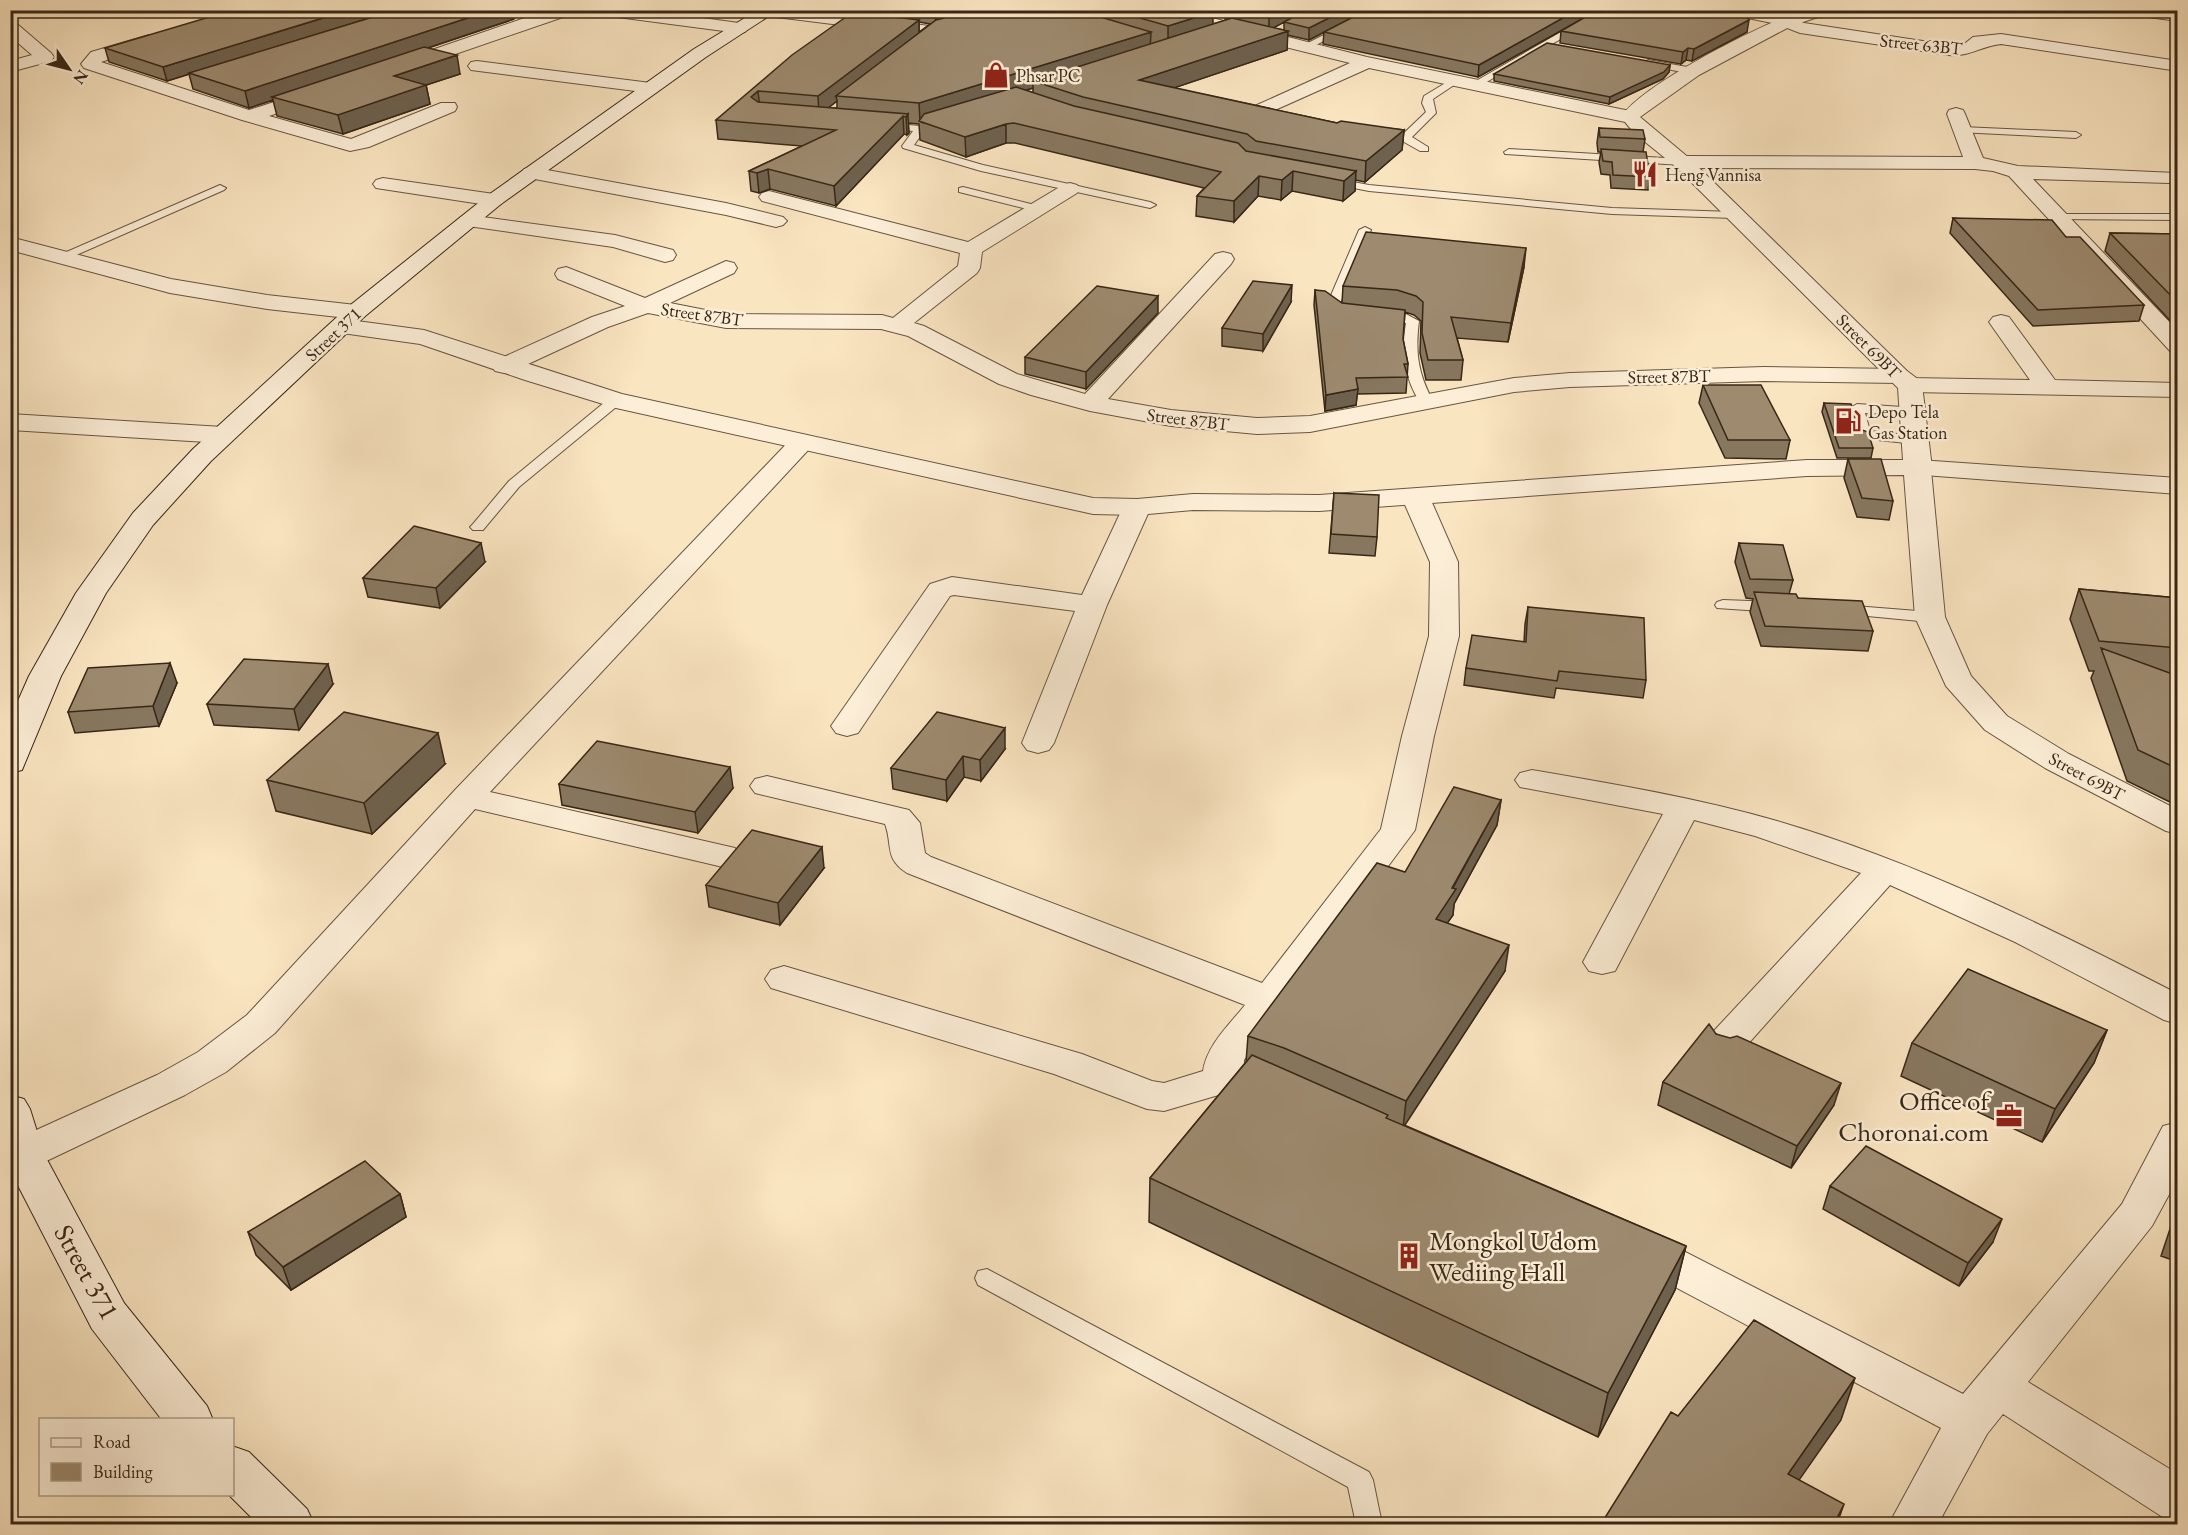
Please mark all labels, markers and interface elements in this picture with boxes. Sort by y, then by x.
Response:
street label: Street 63BT [1879,28,1964,60]
north arrow [39,39,99,99]
shop icon: Phsar PC [981,60,1011,90]
place label: Phsar PC [1016,64,1081,87]
text: N [69,66,93,89]
restaurant icon: Heng Vannisa [1630,159,1660,189]
place label: Heng Vannisa [1665,163,1762,186]
street label: Street 87BT [659,297,745,331]
street label: Street 371 [300,302,366,366]
street label: Street 69BT [1832,309,1907,384]
street label: Street 87BT [1627,364,1711,388]
place label: Depo Tela Gas Station [1868,400,1948,444]
street label: Street 87BT [1146,403,1231,436]
fuel station icon: Depo Tela Gas Station [1833,406,1863,436]
street label: Street 69BT [2045,746,2130,806]
place label: Office of Choronai.com [1838,1083,1992,1149]
office icon: Office of Choronai.com [1994,1101,2024,1131]
street label: Street 371 [47,1218,127,1326]
place label: Mongkol Udom Wediing Hall [1429,1223,1598,1289]
building icon: Mongkol Udom Wediing Hall [1394,1241,1424,1271]
legend [39,1418,234,1496]
text: Road [93,1430,132,1453]
text: Building [93,1460,153,1483]

